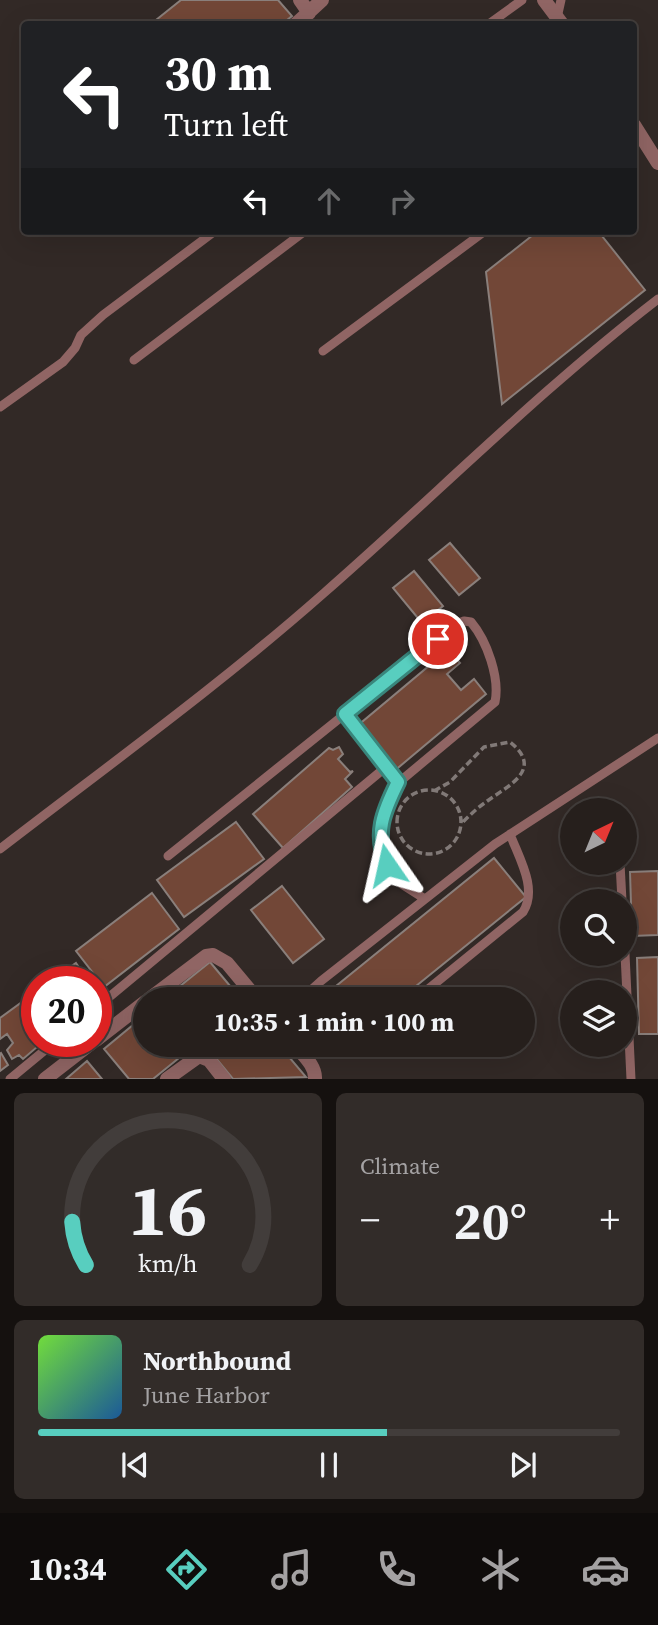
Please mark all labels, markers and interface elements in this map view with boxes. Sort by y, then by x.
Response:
text: 30 m [164,39,272,106]
icon: left [49,49,140,140]
text: Turn left [164,103,288,147]
icon: left [237,182,275,220]
icon: ahead [310,182,348,220]
icon: right [383,182,421,220]
pin [408,609,468,669]
icon: arrive [419,620,457,658]
north arrow [560,798,637,875]
map controls [560,798,637,1057]
position arrow [350,828,424,902]
button: search [560,889,637,966]
speed limit sign: 20 [21,966,112,1057]
button: layers [560,980,637,1057]
text: 10:35 · 1 min · 100 m [214,1004,454,1040]
text: Climate [360,1150,440,1182]
text: 16 [129,1161,207,1260]
text: 20° [453,1185,527,1256]
text: − [360,1194,380,1246]
text: + [600,1194,620,1246]
text: km/h [138,1246,198,1280]
text: Northbound [143,1343,291,1379]
text: June Harbor [143,1379,270,1411]
icon: previous [116,1446,154,1484]
icon: pause [310,1446,348,1484]
icon: next [504,1446,542,1484]
icon: directions [162,1545,211,1594]
icon: music [267,1545,316,1594]
icon: phone [372,1545,421,1594]
icon: climate [476,1545,525,1594]
icon: car [581,1545,630,1594]
text: 10:34 [28,1547,107,1591]

